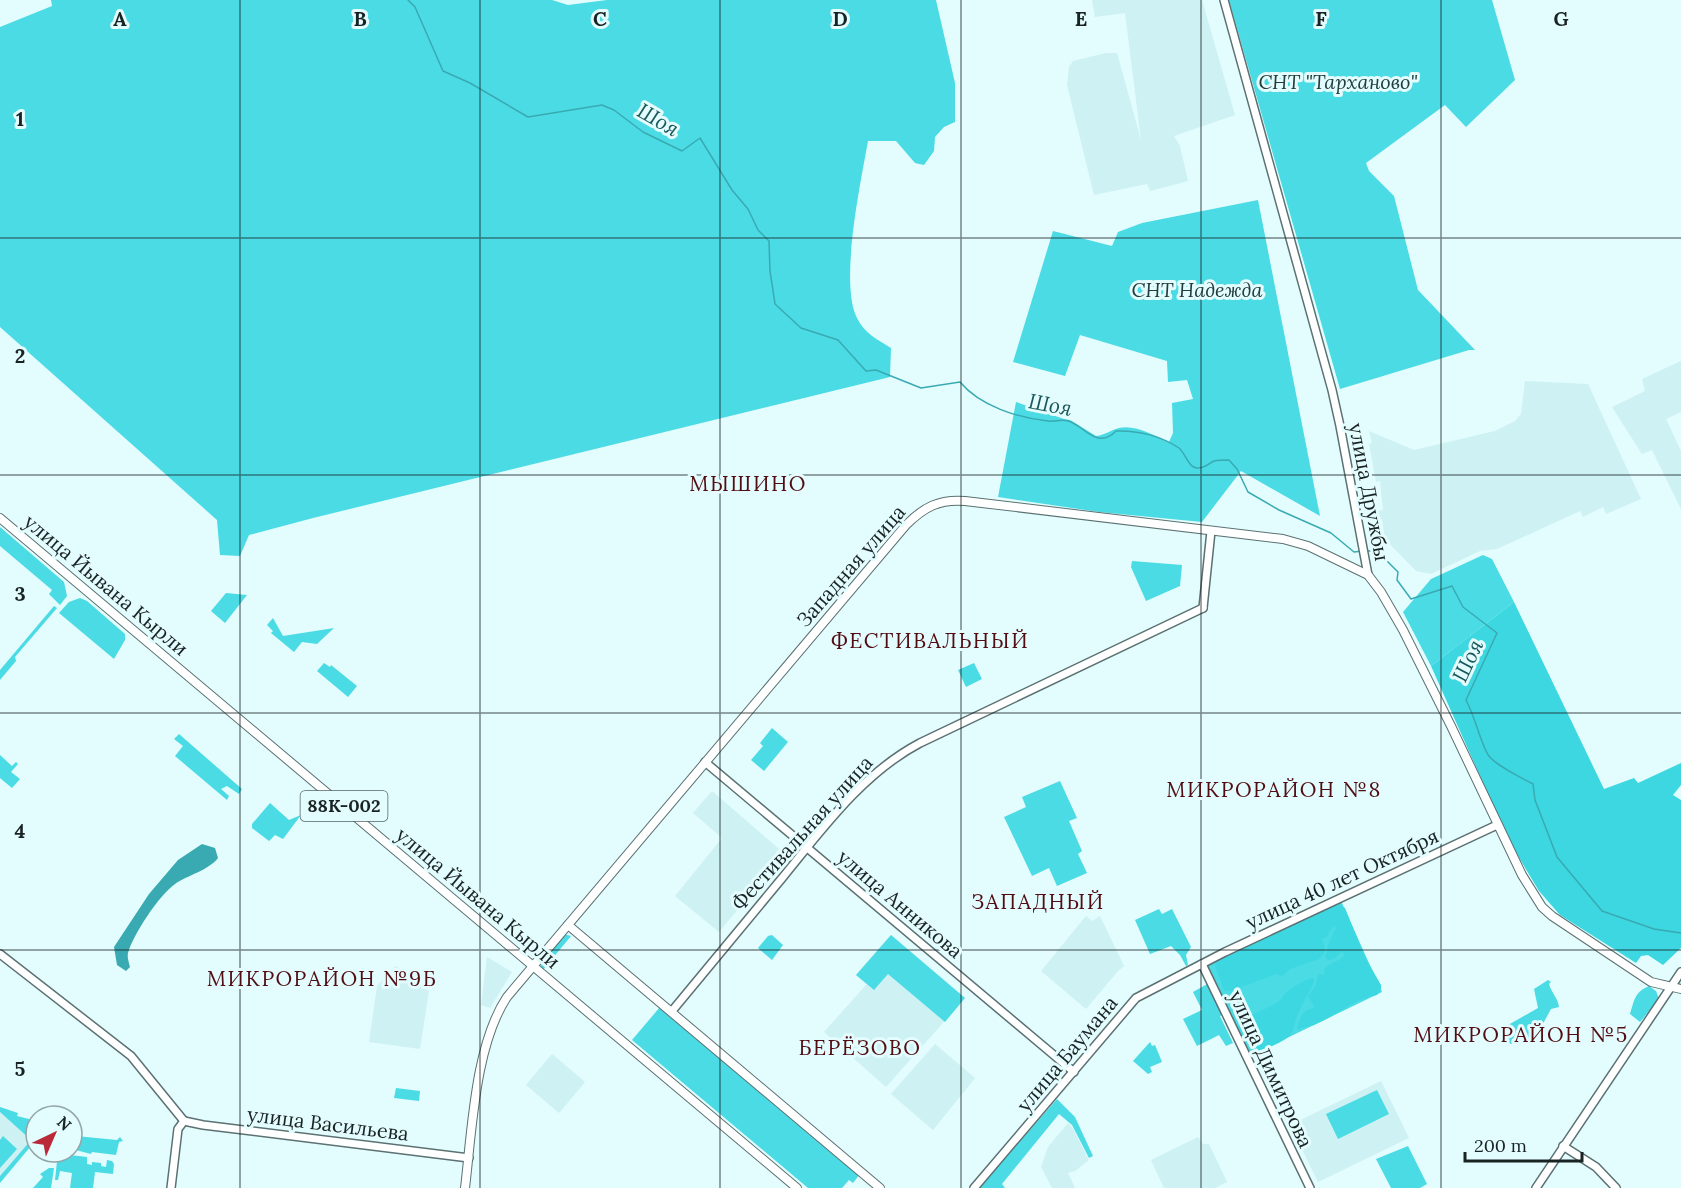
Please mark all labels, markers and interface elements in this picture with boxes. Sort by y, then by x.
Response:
text: A [113,6,127,31]
text: B [353,6,367,31]
text: C [593,6,607,31]
text: D [832,6,848,31]
text: E [1075,6,1087,31]
text: F [1315,6,1327,31]
text: G [1553,6,1569,31]
park label: СНТ "Тарханово" [1258,69,1418,94]
water label: Шоя [633,97,684,142]
text: 1 [16,106,24,131]
park label: СНТ Надежда [1132,277,1262,302]
text: 2 [15,343,25,368]
water label: Шоя [1026,387,1074,422]
street label: улица Дружбы [1344,421,1395,563]
district label: МЫШИНО [689,470,807,497]
street label: Западная улица [791,500,910,632]
street label: улица Йывана Кырли [19,509,194,661]
text: 3 [14,581,26,606]
district label: ФЕСТИВАЛЬНЫЙ [831,627,1029,654]
water label: Шоя [1446,635,1489,686]
street label: Фестивальная улица [726,750,878,915]
district label: МИКРОРАЙОН №8 [1166,776,1382,803]
road number: 88К-002 [300,791,388,821]
text: 4 [15,818,26,843]
street label: улица Йывана Кырли [391,822,566,974]
street label: улица 40 лет Октября [1241,823,1442,934]
street label: улица Анникова [833,844,968,963]
district label: ЗАПАДНЫЙ [971,888,1105,915]
district label: МИКРОРАЙОН №9Б [207,965,437,992]
street label: улица Димитрова [1224,986,1319,1151]
street label: улица Баумана [1011,991,1122,1117]
district label: МИКРОРАЙОН №5 [1413,1021,1629,1048]
district label: БЕРЁЗОВО [798,1034,922,1061]
text: 5 [15,1056,26,1081]
street label: улица Васильева [246,1101,410,1146]
north arrow [24,1104,84,1164]
text: N [53,1112,76,1135]
scale bar [1465,1125,1582,1163]
text: 200 m [1474,1134,1527,1157]

